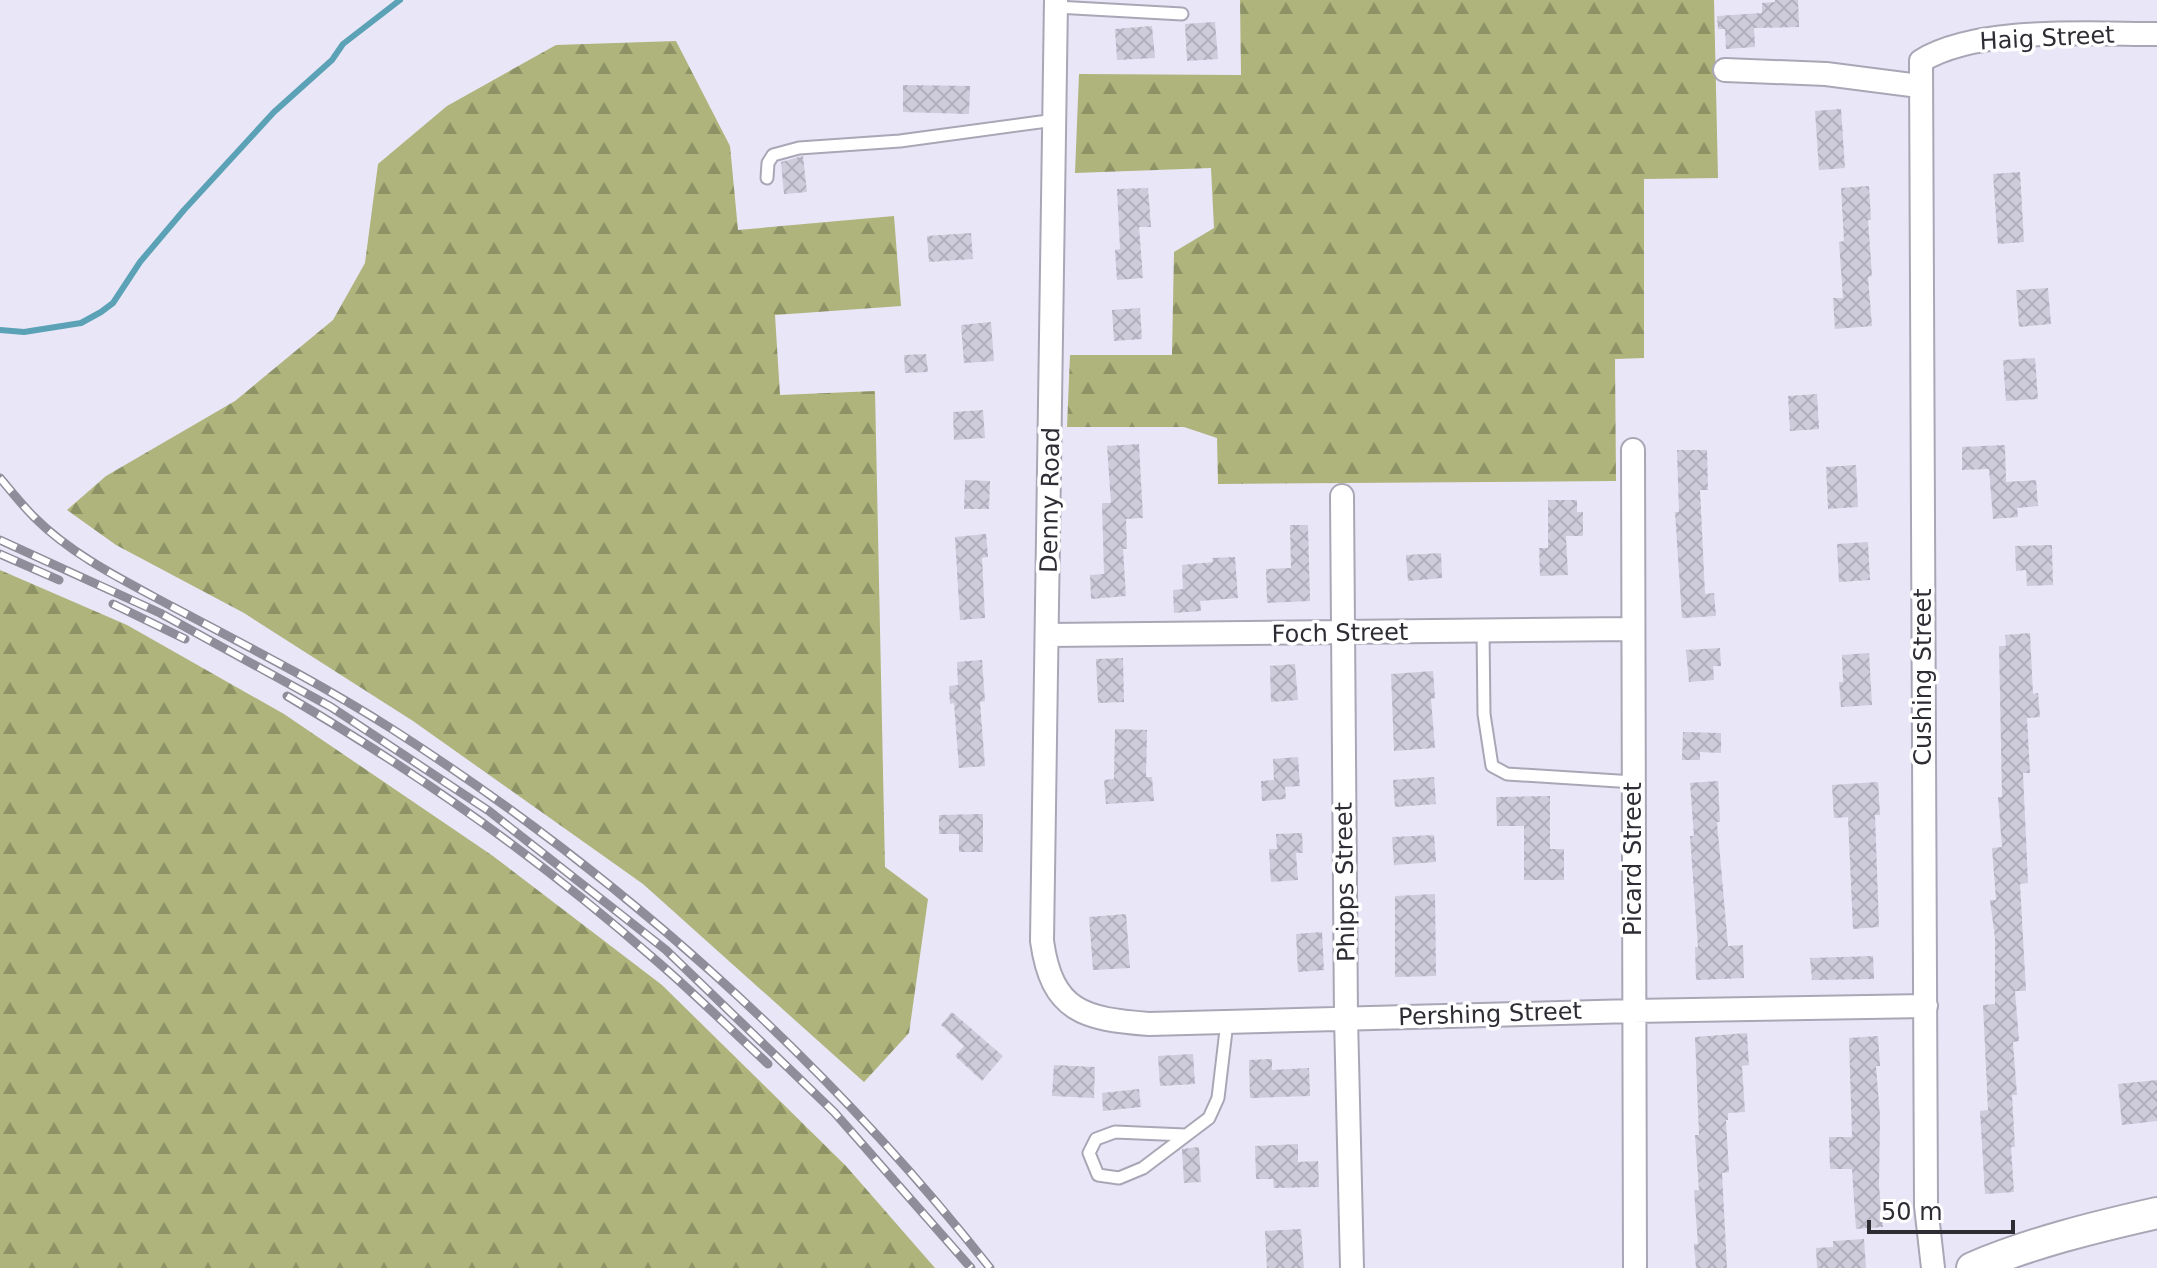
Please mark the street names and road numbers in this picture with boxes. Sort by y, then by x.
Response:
street label: Haig Street [1979,20,2115,56]
street label: Denny Road [1035,427,1065,573]
street label: Cushing Street [1909,588,1937,766]
street label: Foch Street [1271,618,1409,648]
street label: Picard Street [1619,782,1647,936]
street label: Phipps Street [1330,802,1360,962]
street label: Pershing Street [1398,997,1582,1031]

